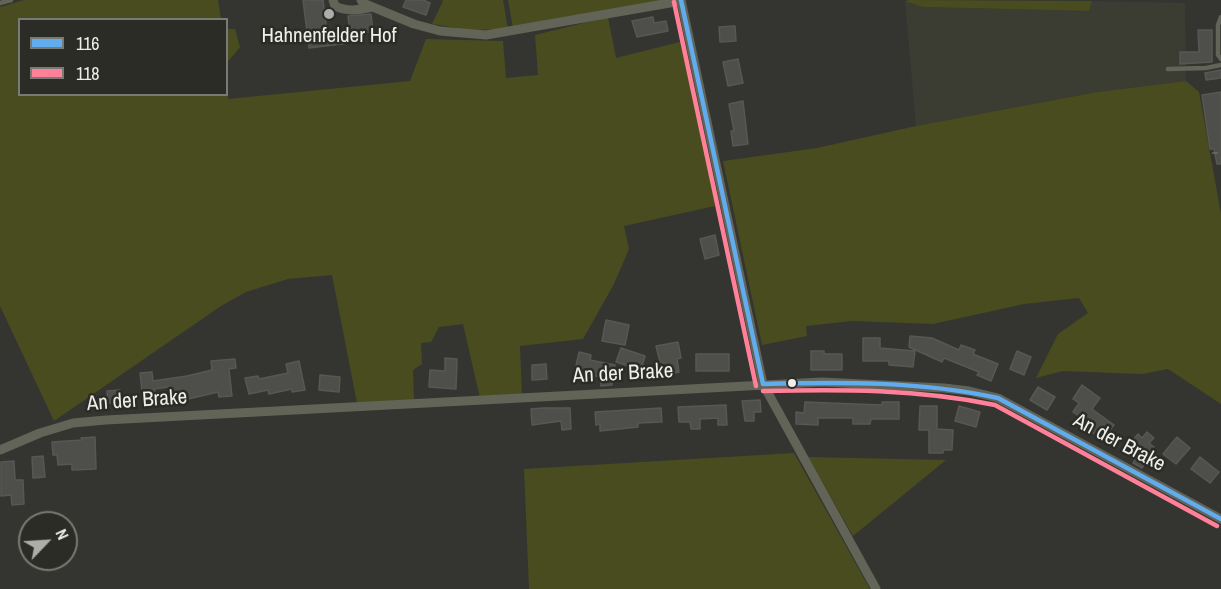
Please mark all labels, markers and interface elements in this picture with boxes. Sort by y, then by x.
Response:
marker: Hahnenfelder Hof [322,7,336,21]
legend [18,18,228,96]
place label: Hahnenfelder Hof [262,23,396,49]
text: 116 [76,31,100,56]
text: 118 [76,61,100,86]
street label: An der Brake [572,359,674,389]
unlabelled marker [786,377,798,389]
street label: An der Brake [86,385,188,417]
street label: An der Brake [1069,408,1169,478]
north arrow [18,511,78,571]
text: N [51,525,74,543]

